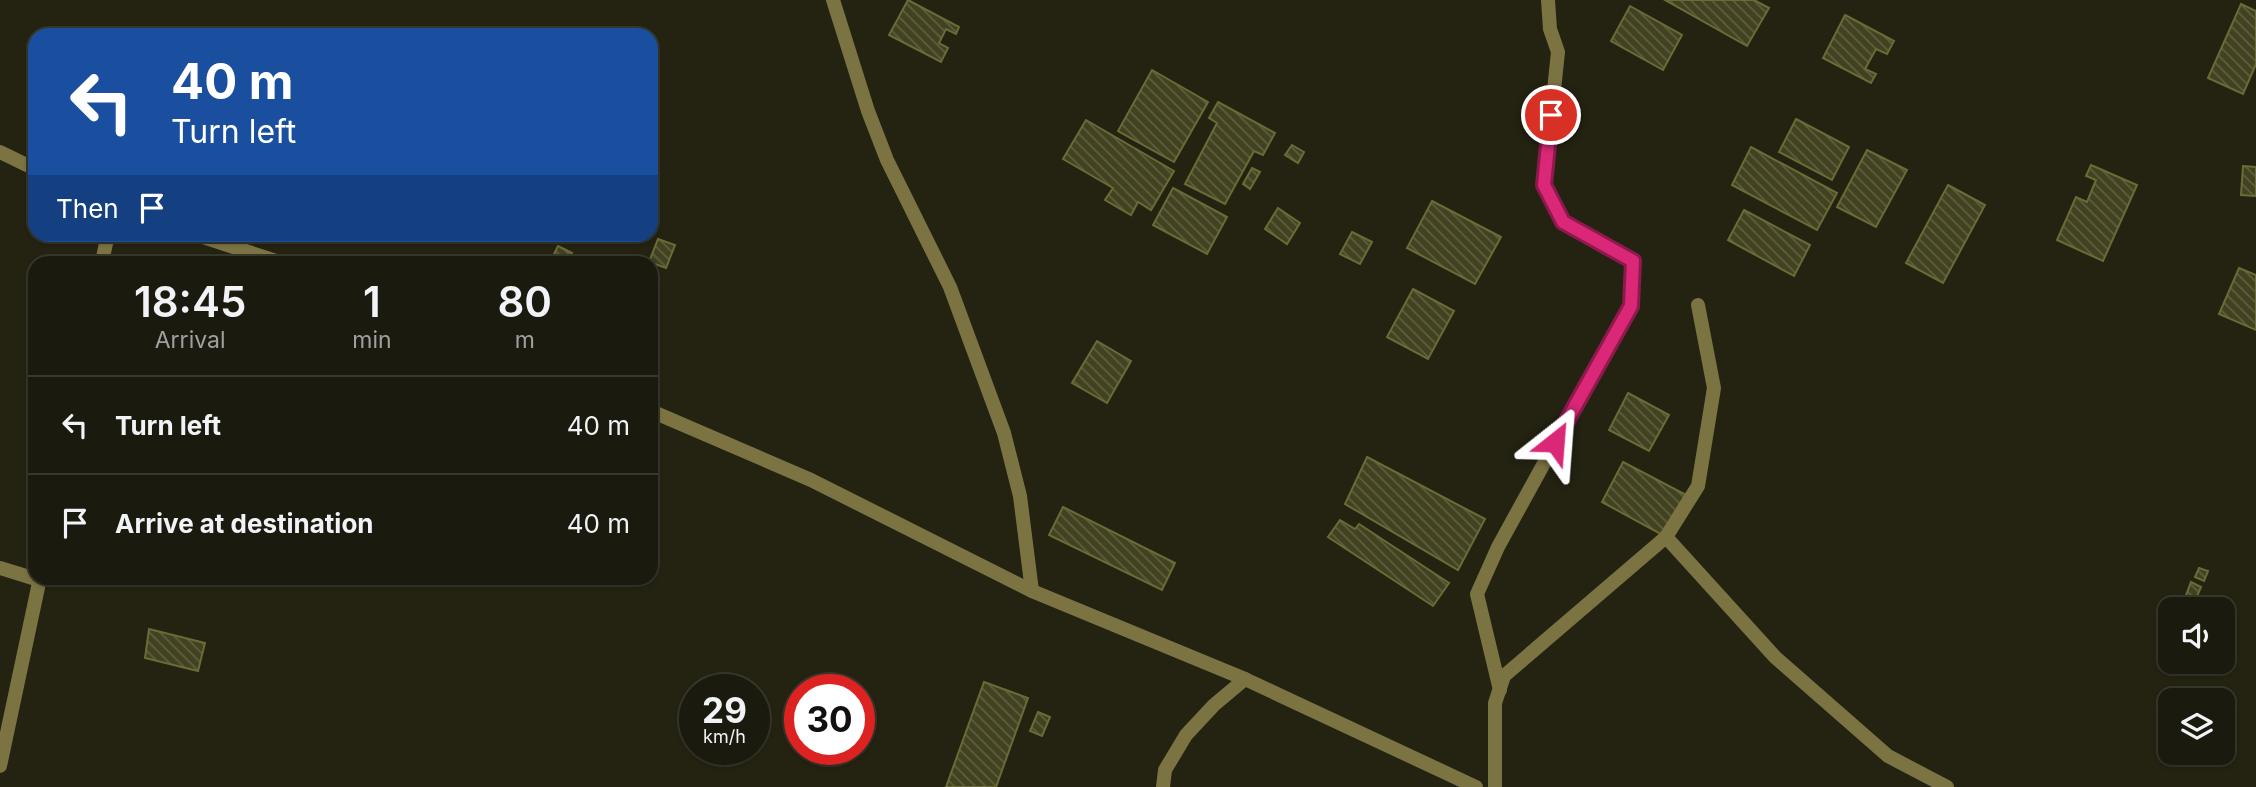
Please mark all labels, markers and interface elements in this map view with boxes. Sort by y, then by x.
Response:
text: 40 m [171,52,294,111]
icon: left [56,56,147,147]
pin [1521,85,1581,145]
icon: arrive [1532,96,1570,134]
text: Turn left [171,112,296,151]
icon: arrive [133,189,171,227]
text: Then [56,193,119,224]
text: 18:45 [134,276,246,327]
text: 1 [363,276,381,327]
text: 80 [497,276,552,327]
text: Arrival [155,326,226,354]
text: min [352,326,392,354]
text: m [515,326,535,354]
position arrow [1518,405,1592,479]
icon: left [56,406,94,444]
text: Turn left [115,410,221,441]
text: 40 m [567,410,630,441]
icon: arrive [56,504,94,542]
text: Arrive at destination [115,508,374,539]
text: 40 m [567,508,630,539]
map controls [2158,597,2235,765]
button: sound [2158,597,2235,674]
speed limit sign: 30 [784,674,875,765]
button: layers [2158,688,2235,765]
text: 29 [702,689,747,731]
text: km/h [703,726,746,747]

